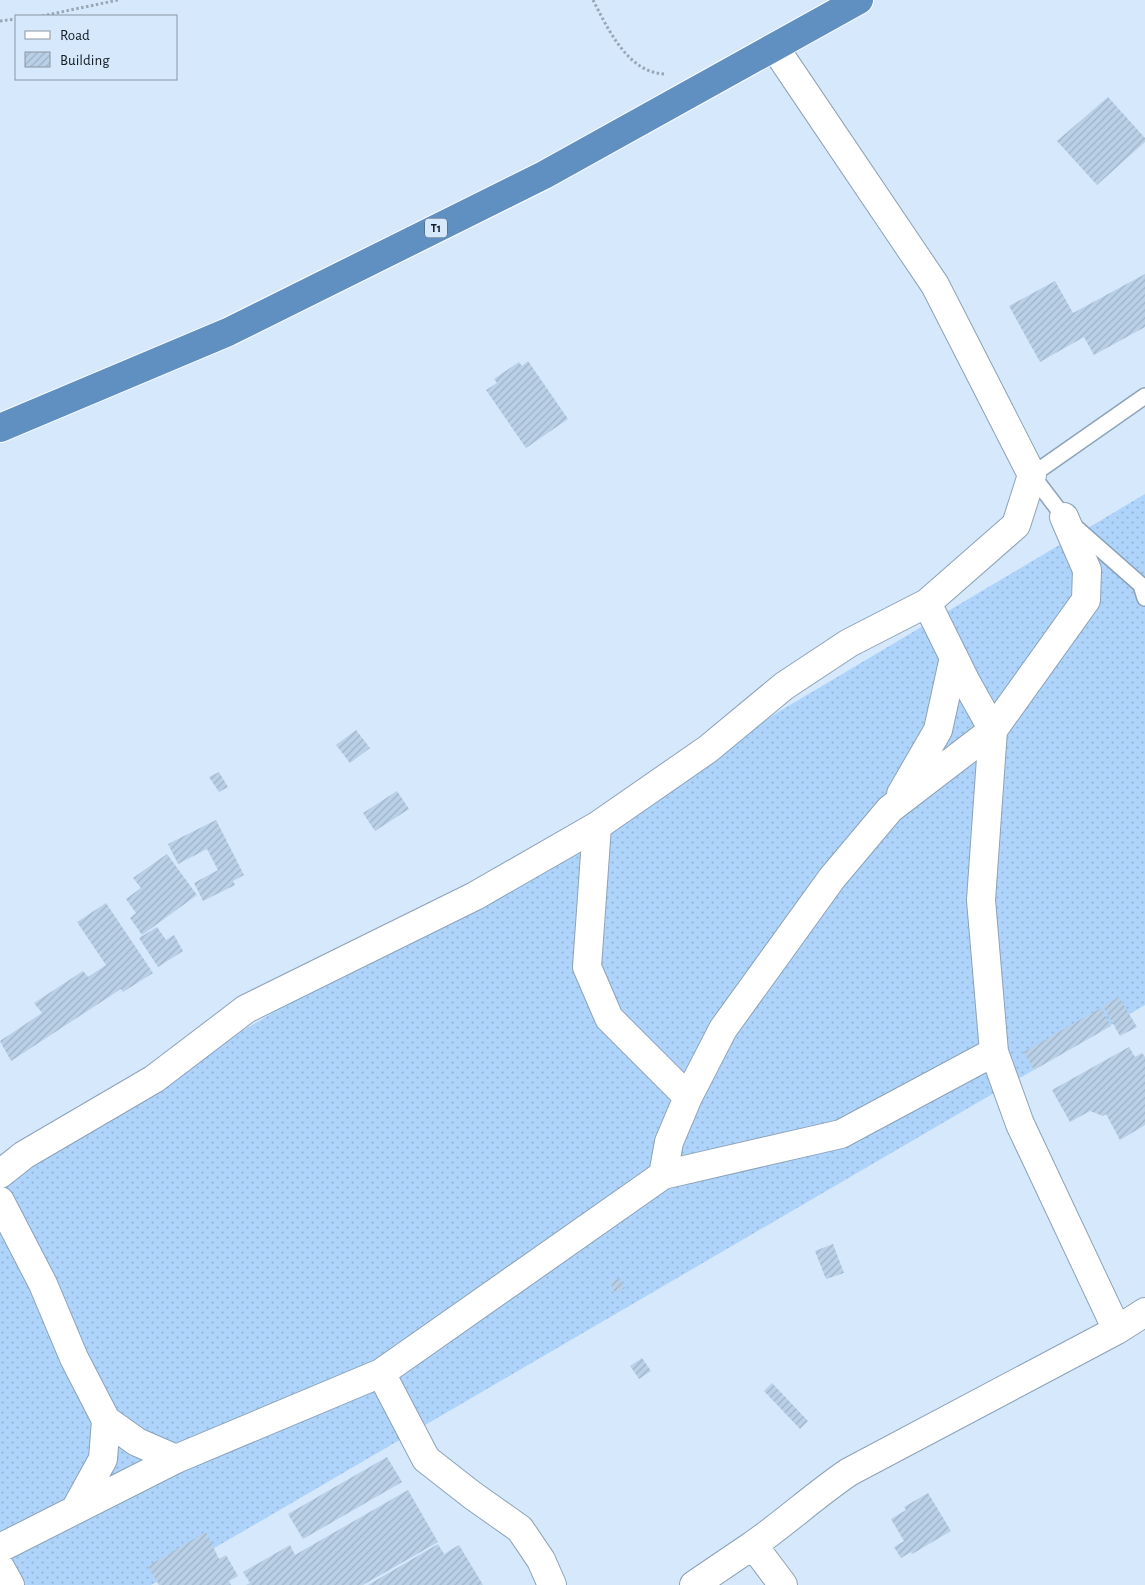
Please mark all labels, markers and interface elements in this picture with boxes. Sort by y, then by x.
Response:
legend [15,15,178,80]
text: Road [60,28,90,43]
text: Building [60,53,110,68]
road number: T1 [425,218,447,238]

